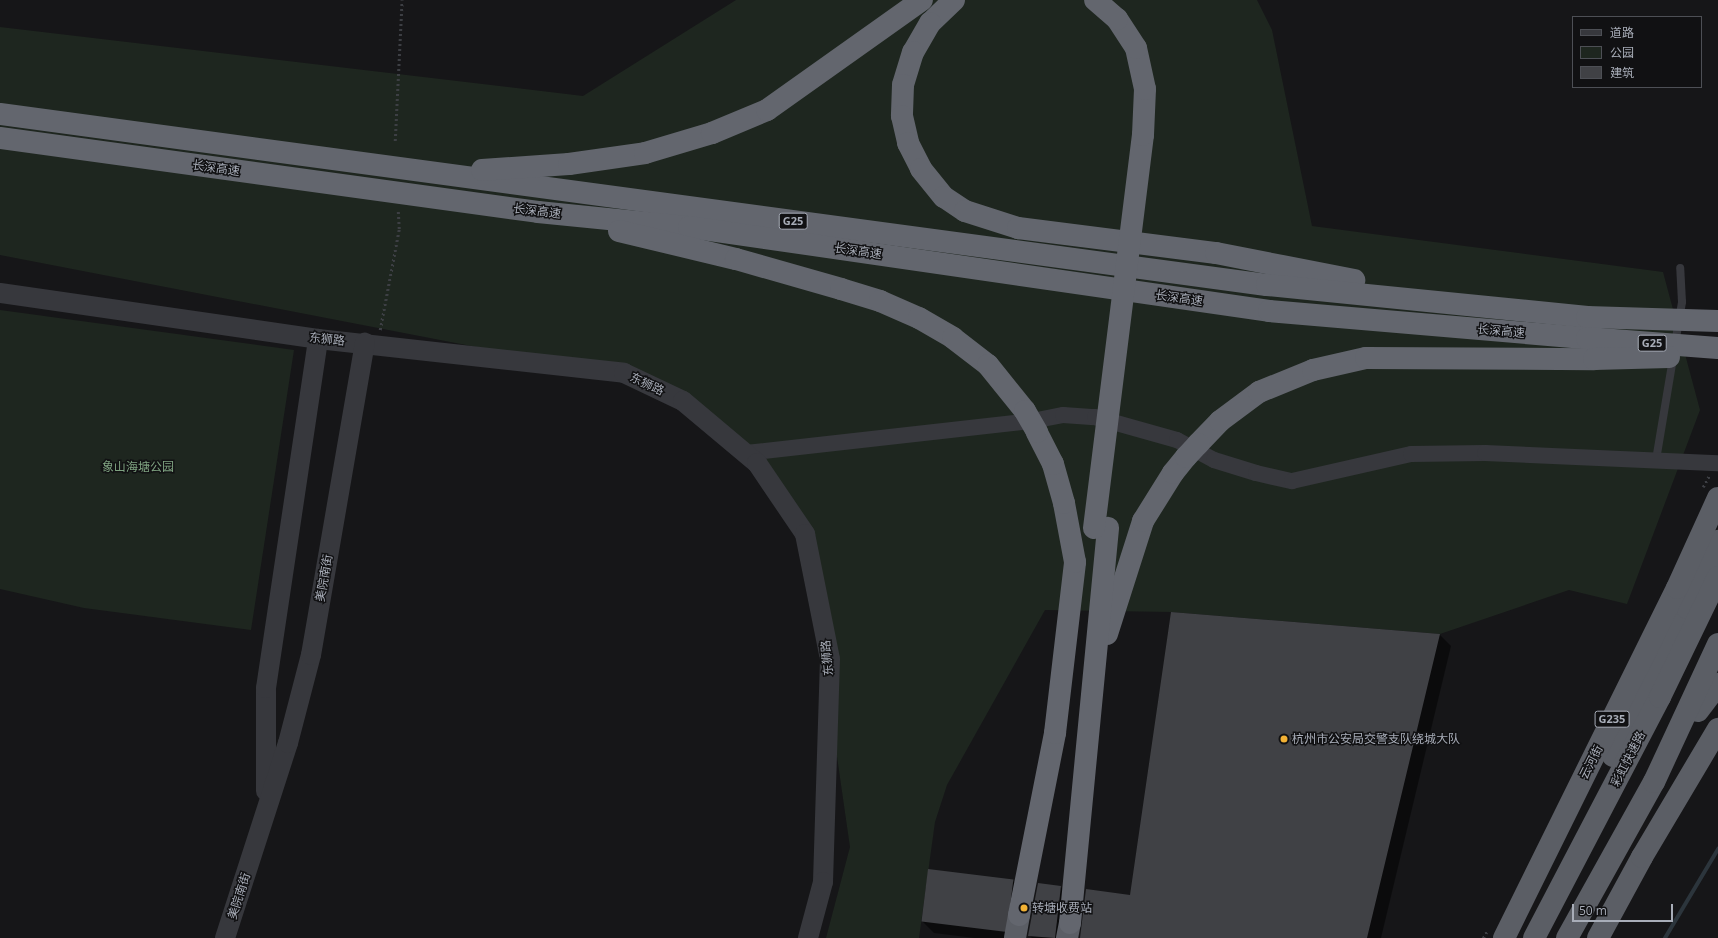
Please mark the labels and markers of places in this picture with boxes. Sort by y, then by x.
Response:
place label: 杭州市公安局交警支队绕城大队 [1292,732,1460,746]
marker: 杭州市公安局交警支队绕城大队 [1279,734,1289,744]
place label: 转塘收费站 [1032,901,1092,915]
marker: 转塘收费站 [1019,903,1029,913]

